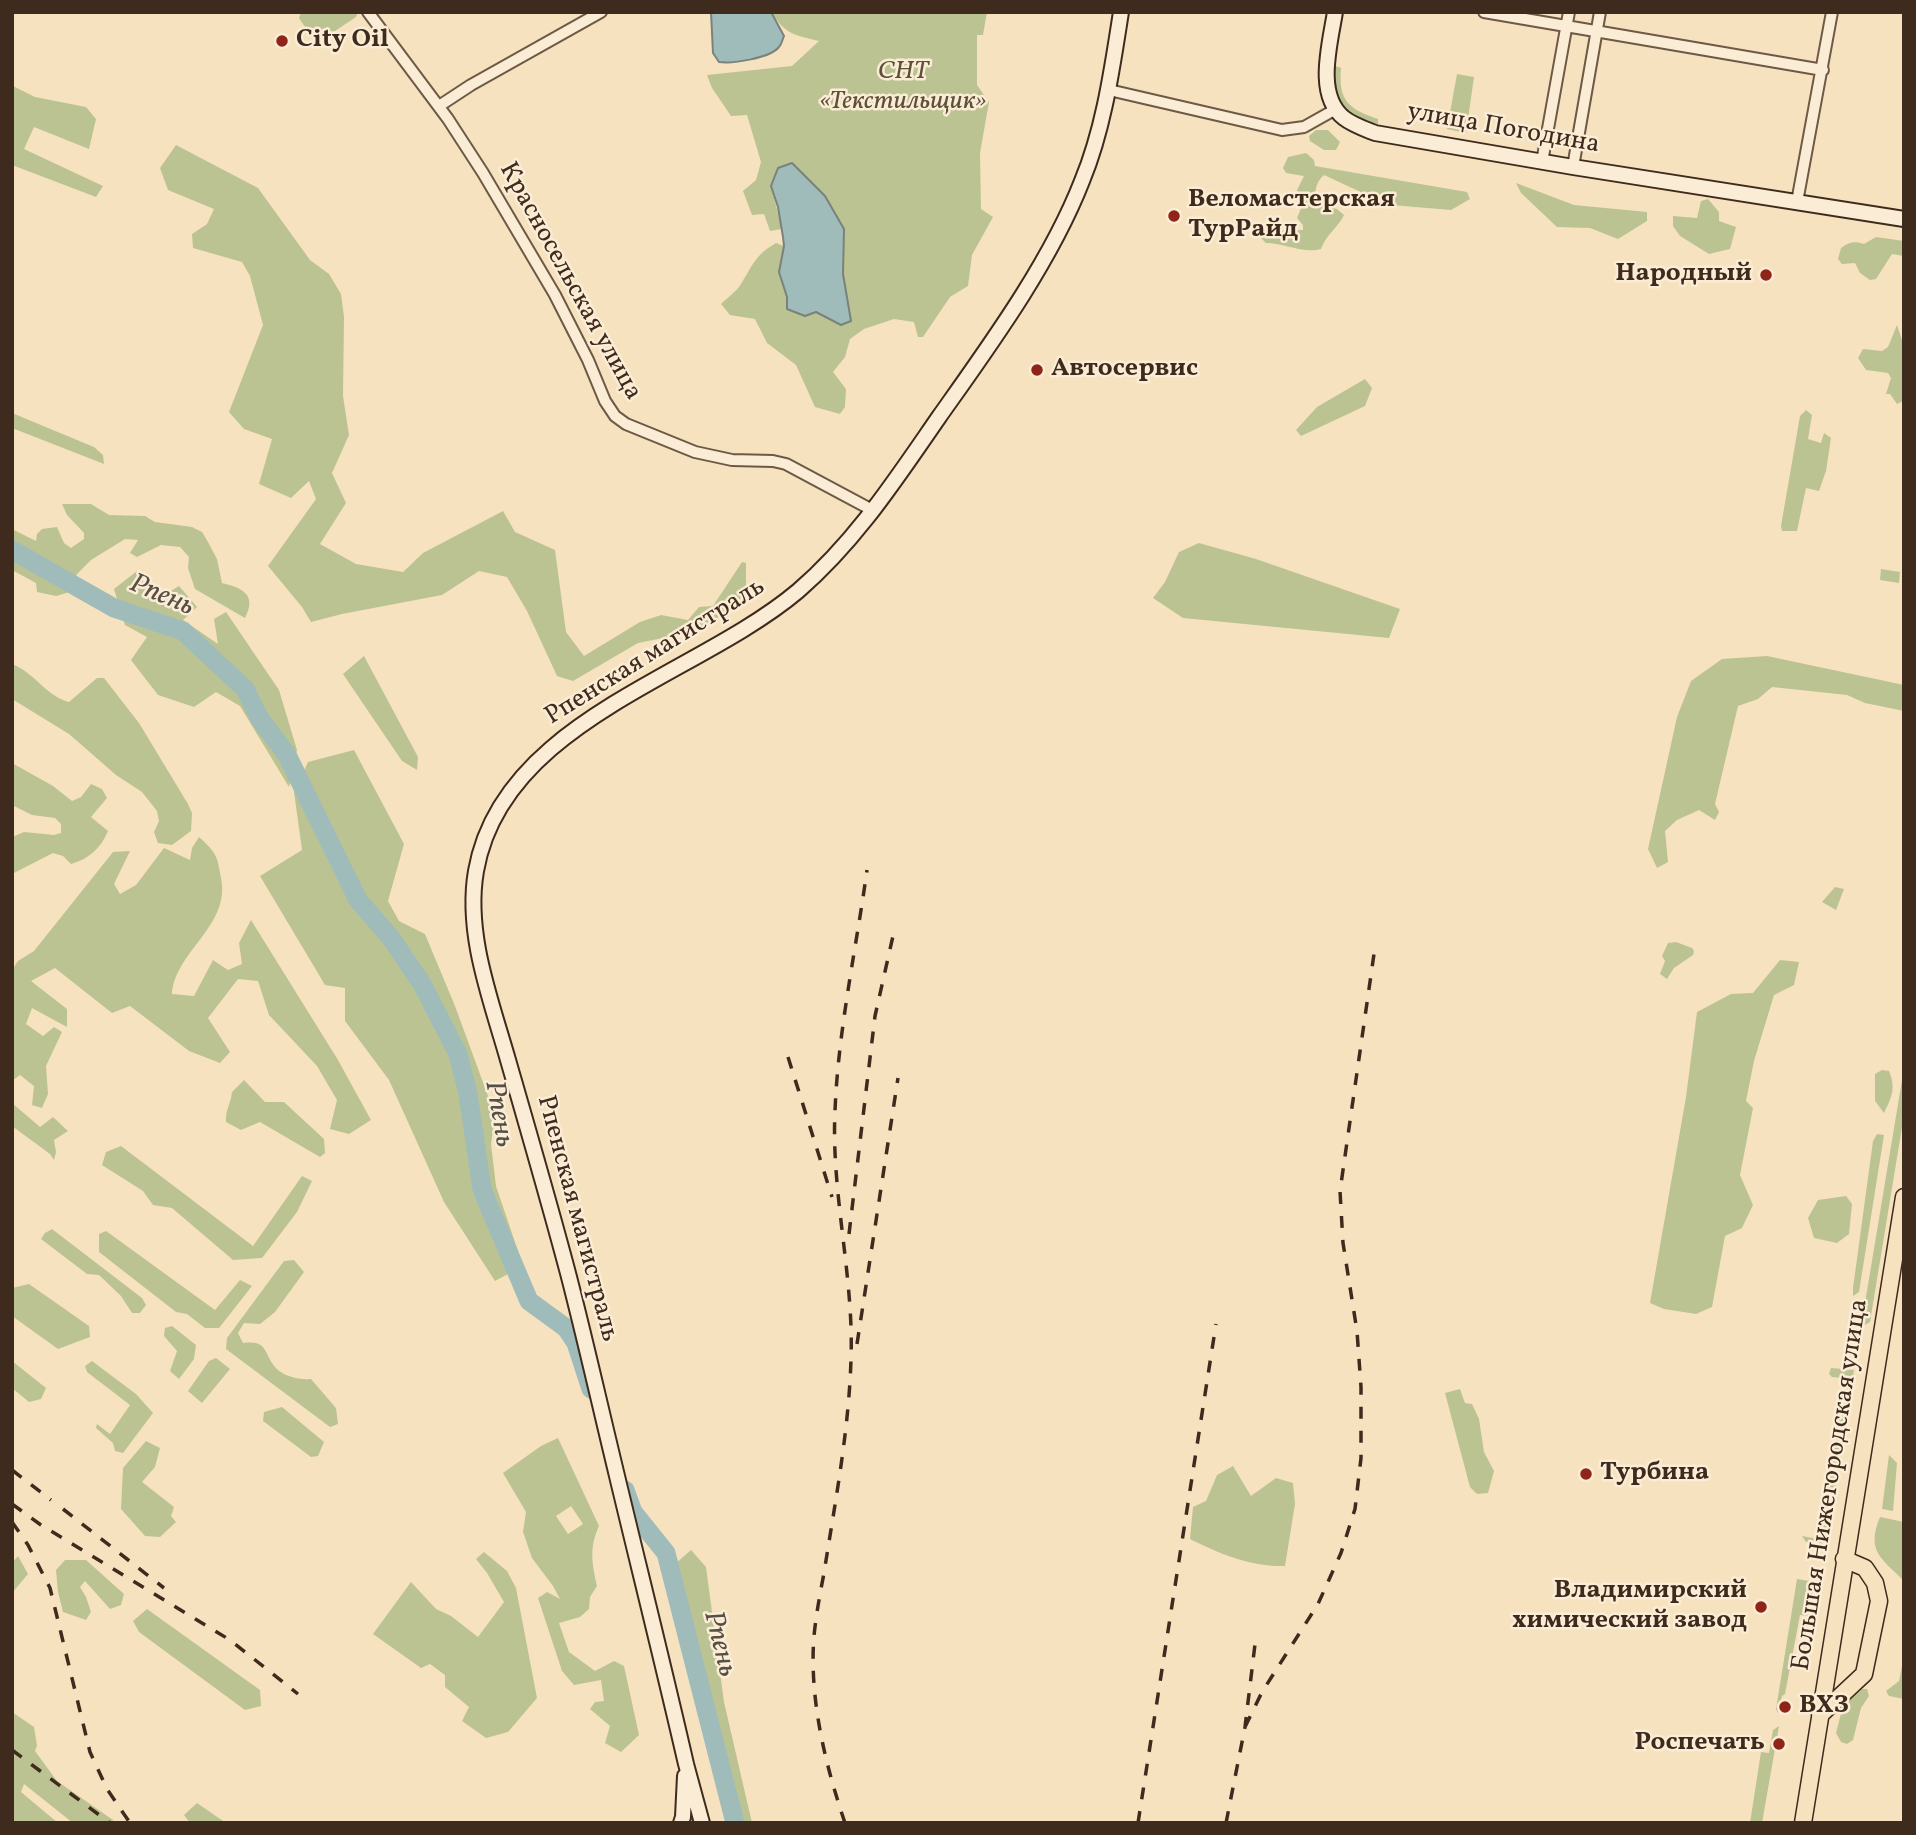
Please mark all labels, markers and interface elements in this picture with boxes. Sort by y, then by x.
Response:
place label: City Oil [296,25,389,57]
marker: City Oil [274,33,290,49]
park label: СНТ «Текстильщик» [820,57,986,119]
street label: улица Погодина [1404,98,1602,162]
street label: Красносельская улица [491,158,647,406]
place label: Веломастерская ТурРайд [1188,185,1395,246]
marker: Веломастерская ТурРайд [1166,208,1182,224]
place label: Народный [1615,259,1752,291]
marker: Народный [1758,267,1774,283]
place label: Автосервис [1051,354,1198,386]
marker: Автосервис [1029,362,1045,378]
water label: Рпень [124,569,198,625]
street label: Рпенская магистраль [540,573,772,733]
water label: Рпень [475,1078,519,1150]
street label: Рпенская магистраль [528,1093,624,1345]
street label: Большая Нижегородская улица [1787,1297,1877,1673]
place label: Турбина [1600,1458,1709,1490]
marker: Турбина [1578,1466,1594,1482]
place label: Владимирский химический завод [1512,1576,1747,1638]
marker: Владимирский химический завод [1753,1599,1769,1615]
water label: Рпень [694,1608,742,1680]
place label: ВХЗ [1799,1691,1849,1723]
marker: ВХЗ [1777,1699,1793,1715]
place label: Роспечать [1634,1728,1765,1760]
marker: Роспечать [1771,1736,1787,1752]

